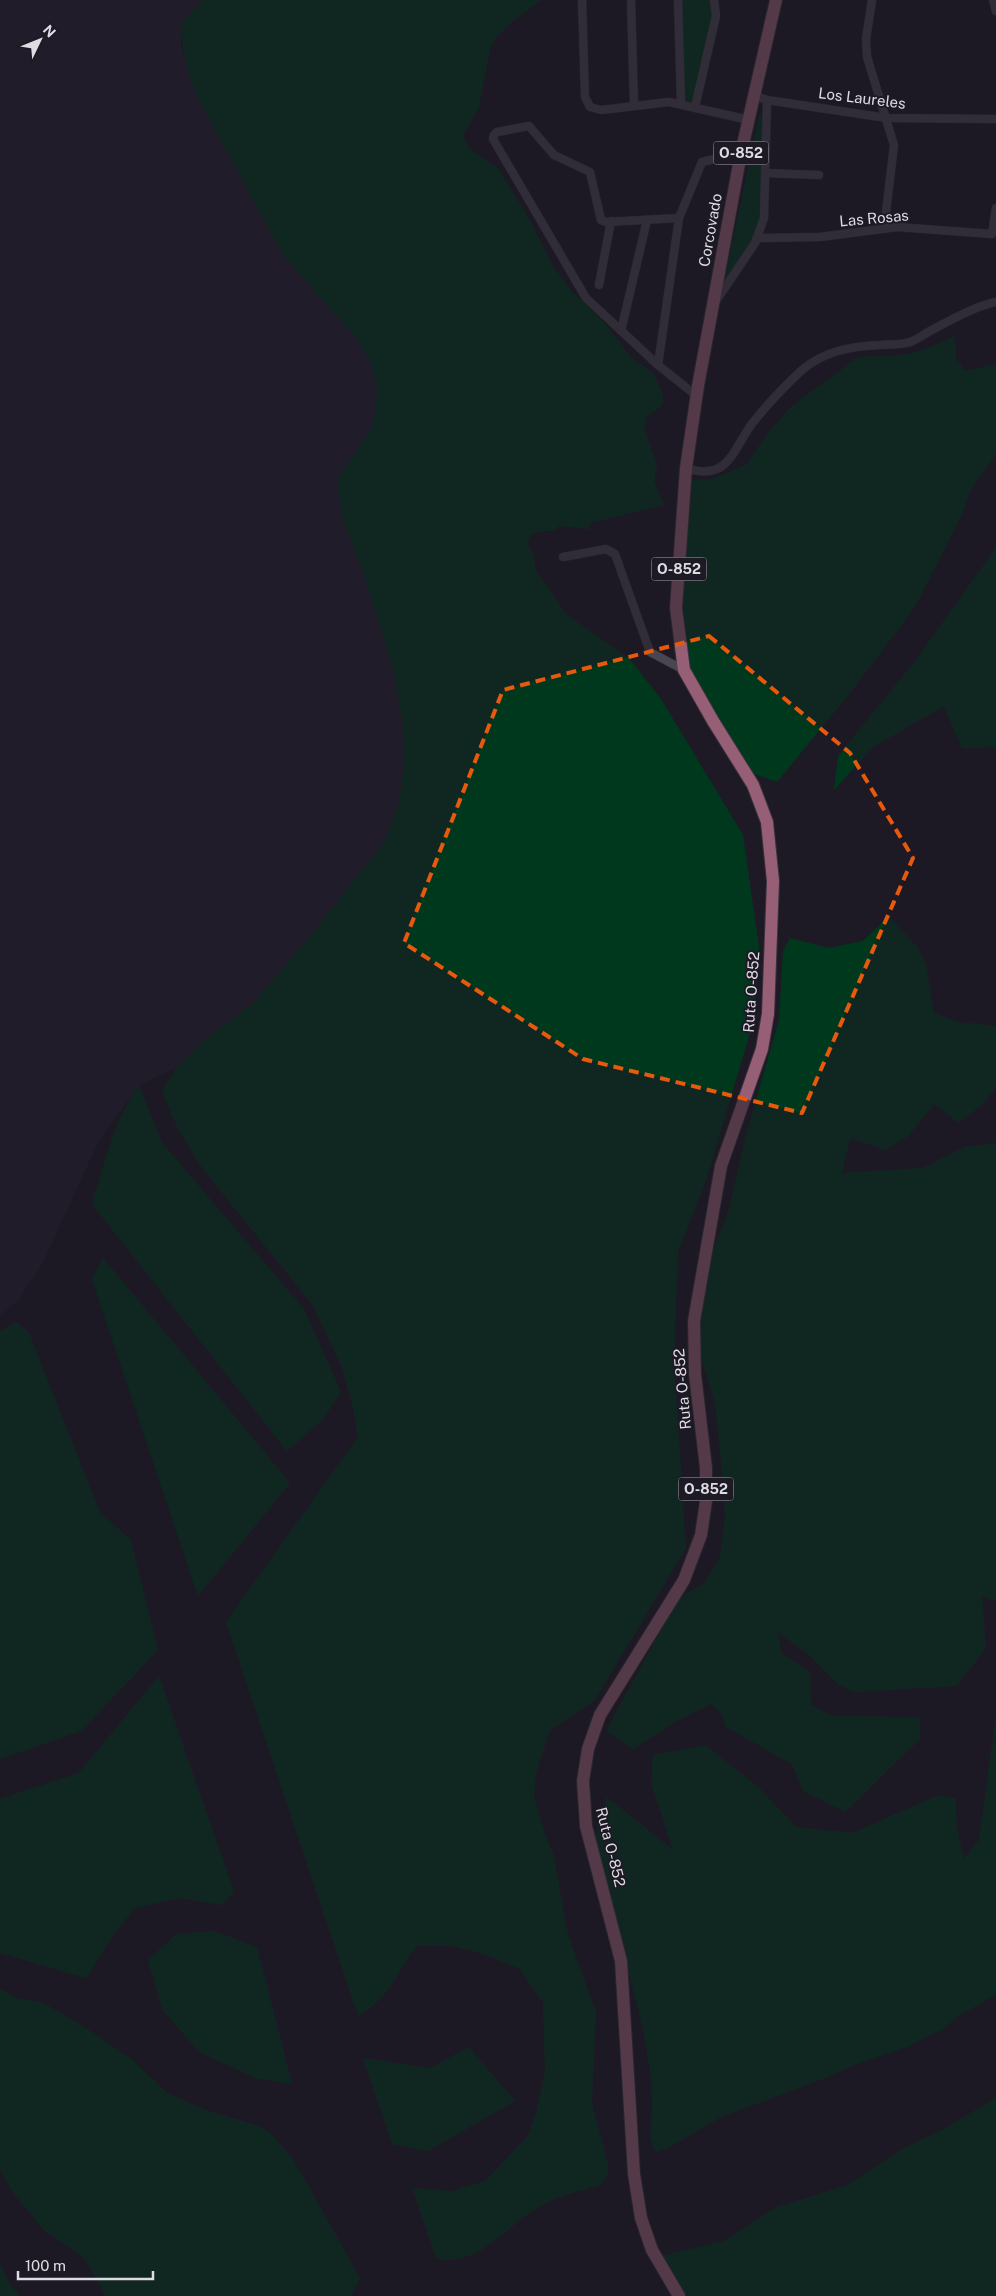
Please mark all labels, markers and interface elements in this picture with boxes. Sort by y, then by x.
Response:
north arrow [15,15,65,65]
text: N [40,22,59,41]
street label: Los Laureles [817,84,907,112]
road number: O-852 [714,142,768,164]
street label: Corcovado [695,192,725,268]
street label: Las Rosas [839,207,909,229]
road number: O-852 [652,558,706,580]
street label: Ruta O-852 [740,951,762,1033]
street label: Ruta O-852 [670,1348,694,1430]
road number: O-852 [678,1478,734,1500]
street label: Ruta O-852 [593,1805,629,1889]
scale bar [18,2248,152,2280]
text: 100 m [25,2257,66,2274]

